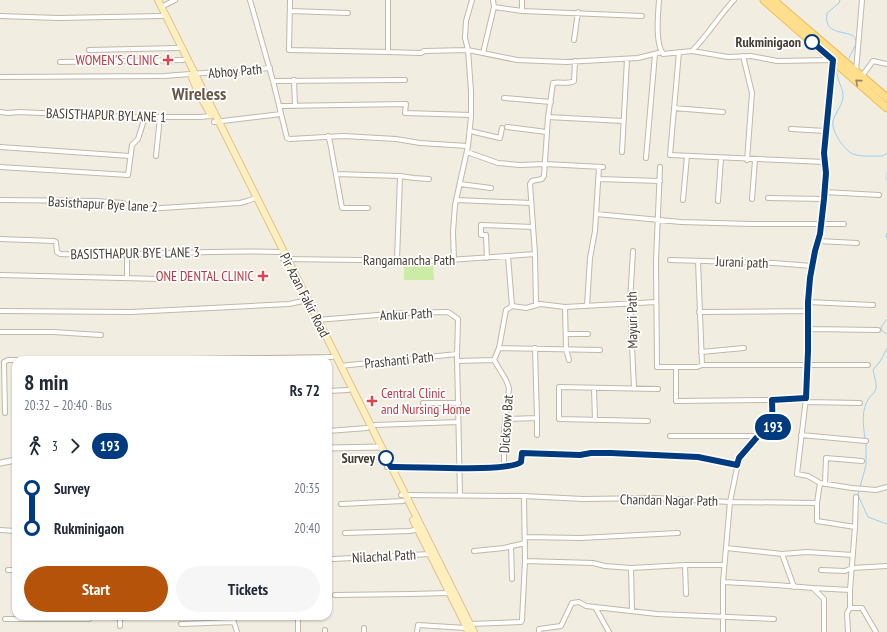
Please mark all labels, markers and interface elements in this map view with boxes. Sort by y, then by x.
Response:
place label: Rukminigaon [736,33,801,51]
marker: Rukminigaon [804,34,820,50]
place label: WOMEN'S CLINIC [76,51,160,69]
marker: WOMEN'S CLINIC [162,54,174,66]
street label: Abhoy Path [207,60,263,82]
one-way arrow [855,80,862,87]
district label: Wireless [171,82,226,105]
street label: BASISTHAPUR BYLANE 1 [46,104,166,126]
street label: Basisthapur Bye lane 2 [48,192,158,216]
street label: BASISTHAPUR BYE LANE 3 [70,243,200,263]
street label: Pir Azan Fakir Road [276,250,334,340]
street label: Rangamancha Path [363,251,455,269]
street label: Jurani path [714,252,769,272]
place label: ONE DENTAL CLINIC [156,267,255,285]
marker: ONE DENTAL CLINIC [257,270,269,282]
street label: Mayuri Path [623,291,641,349]
street label: Ankur Path [379,304,433,324]
street label: Prashanti Path [364,347,434,373]
text: 8 min [24,368,68,396]
text: Rs 72 [290,381,320,400]
place label: Central Clinic and Nursing Home [381,384,471,418]
street label: Dicksow Bat [495,394,517,454]
marker: Central Clinic and Nursing Home [366,395,378,407]
text: 20:32 – 20:40 · Bus [24,397,112,414]
line badge: 193 [750,414,796,440]
text: 193 [763,418,783,436]
icon: walk [24,435,46,457]
icon: forward [64,435,86,457]
text: 193 [100,437,120,455]
text: 3 [52,438,58,455]
place label: Survey [342,449,375,467]
marker: Survey [378,450,394,466]
text: Survey [54,479,90,498]
text: 20:35 [294,480,320,497]
street label: Chandan Nagar Path [620,490,718,510]
text: Rukminigaon [54,519,124,538]
text: 20:40 [294,520,320,537]
street label: Nilachal Path [352,545,416,567]
button: Start [24,566,168,612]
button: Tickets [176,566,320,612]

